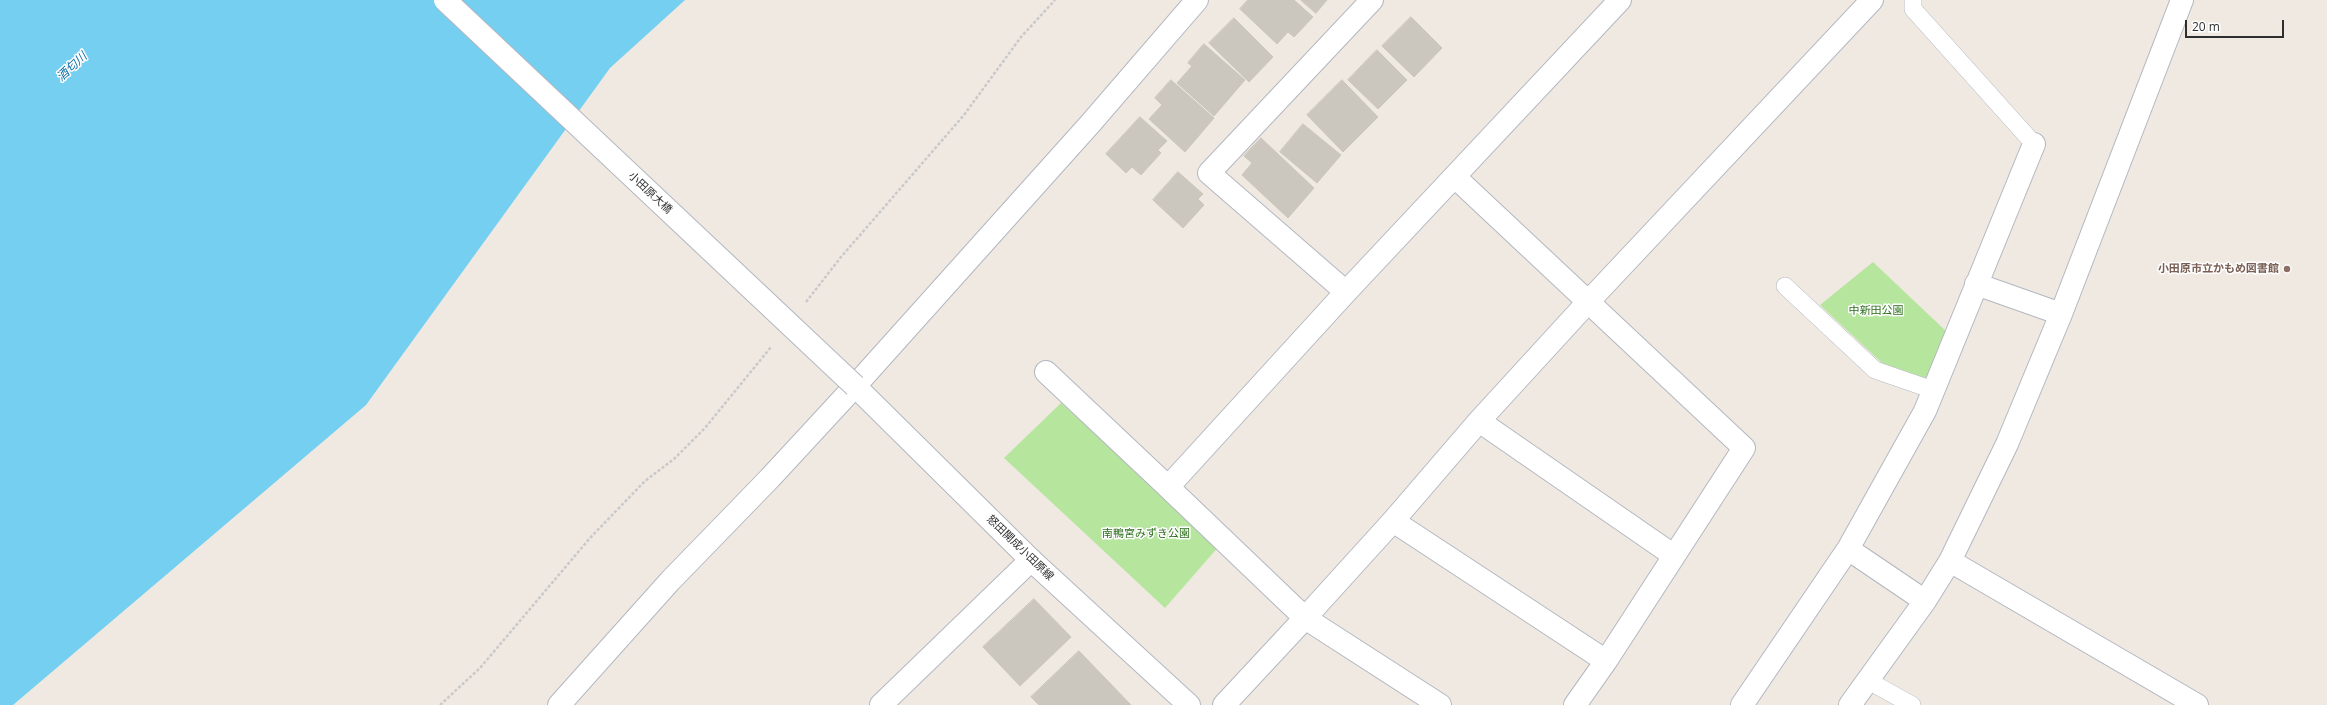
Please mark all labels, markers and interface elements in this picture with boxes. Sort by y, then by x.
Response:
scale bar [2187,12,2286,38]
text: 20 m [2192,18,2220,35]
water label: 酒匂川 [54,49,90,85]
street label: 小田原大橋 [625,169,675,217]
place label: 小田原市立かもめ図書館 [2158,262,2279,276]
marker: 小田原市立かもめ図書館 [2282,264,2292,274]
park label: 中新田公園 [1849,304,1903,318]
street label: 怒田開成小田原線 [984,513,1056,583]
park label: 南鴨宮みずき公園 [1102,527,1190,541]

